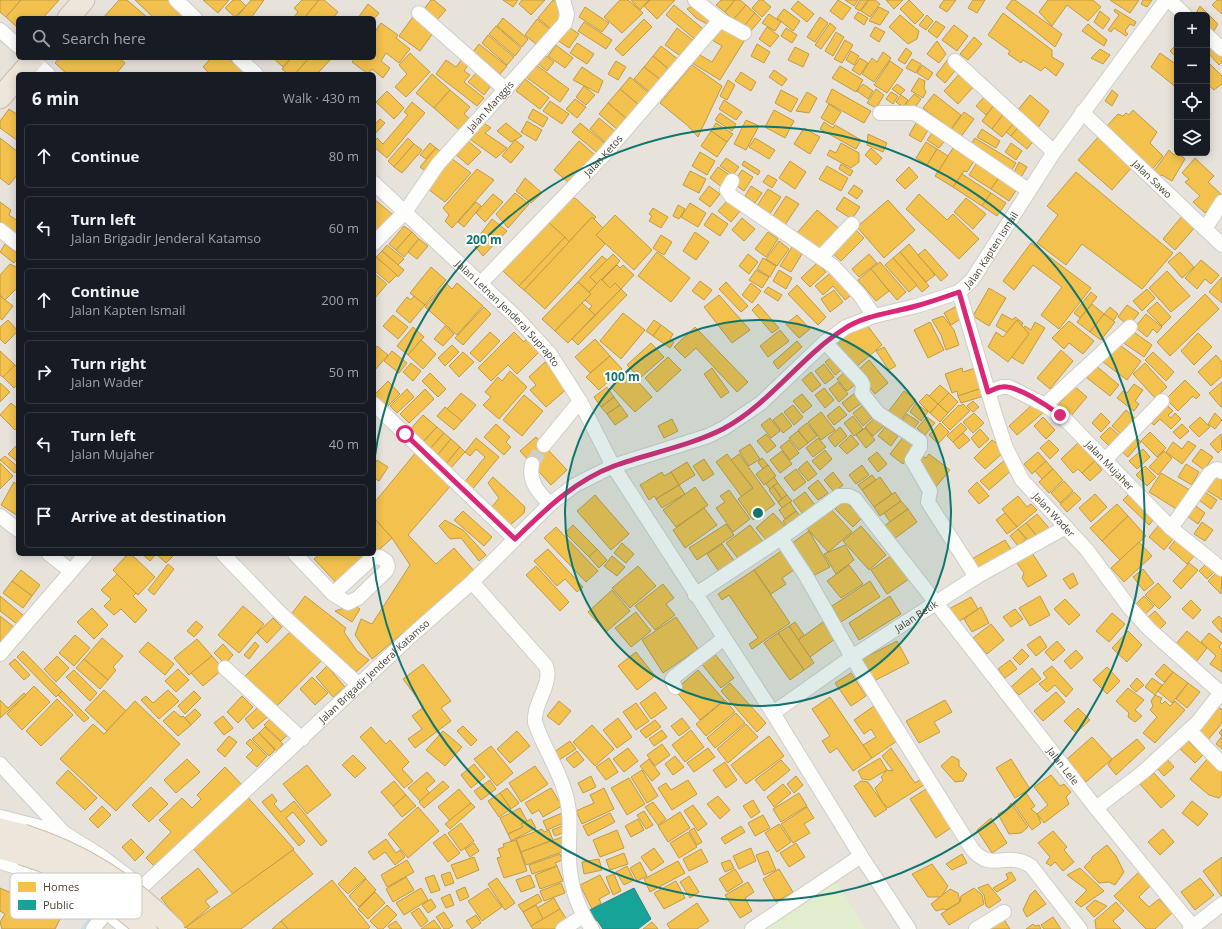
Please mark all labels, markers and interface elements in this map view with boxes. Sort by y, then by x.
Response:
map controls [1174,12,1210,156]
button: + [1174,12,1210,48]
search box [16,16,376,60]
icon: search [30,27,52,49]
text: Search here [62,28,146,48]
button: − [1174,48,1210,84]
street label: Jalan Manggis [463,77,517,135]
button: locate [1174,84,1210,120]
text: 6 min [32,87,79,110]
text: Walk · 430 m [283,89,360,107]
button: layers [1174,120,1210,156]
street label: Jalan Ketos [580,131,625,180]
icon: ahead [33,145,55,167]
text: Continue [71,146,139,166]
text: 80 m [329,147,359,165]
street label: Jalan Sawo [1129,156,1175,201]
text: Turn left [71,209,136,229]
street label: Jalan Kapten Ismail [960,209,1021,291]
icon: left [33,217,55,239]
text: 60 m [329,219,359,237]
text: Jalan Brigadir Jenderal Katamso [71,229,261,247]
text: 200 m [466,231,502,248]
street label: Jalan Letnan Jenderal Suprapto [452,256,563,369]
text: Continue [71,281,139,301]
icon: ahead [33,289,55,311]
text: 200 m [321,291,359,309]
text: Jalan Kapten Ismail [71,301,186,319]
text: Turn right [71,353,146,373]
icon: right [33,361,55,383]
text: 50 m [329,363,359,381]
text: 100 m [604,368,640,385]
text: Jalan Wader [71,373,143,391]
route end [1051,406,1069,424]
text: Turn left [71,425,136,445]
route start [396,425,414,443]
icon: left [33,433,55,455]
text: 40 m [329,435,359,453]
street label: Jalan Mujaher [1082,437,1137,493]
text: Jalan Mujaher [71,445,154,463]
street label: Jalan Wader [1029,489,1078,540]
icon: arrive [33,505,55,527]
text: Arrive at destination [71,506,226,526]
centre of rings [751,506,765,520]
street label: Jalan Betik [891,596,941,635]
street label: Jalan Brigadir Jenderal Katamso [315,616,432,726]
street label: Jalan Lele [1043,743,1082,788]
legend [10,873,142,919]
text: Homes [43,879,79,894]
text: Public [43,897,74,912]

